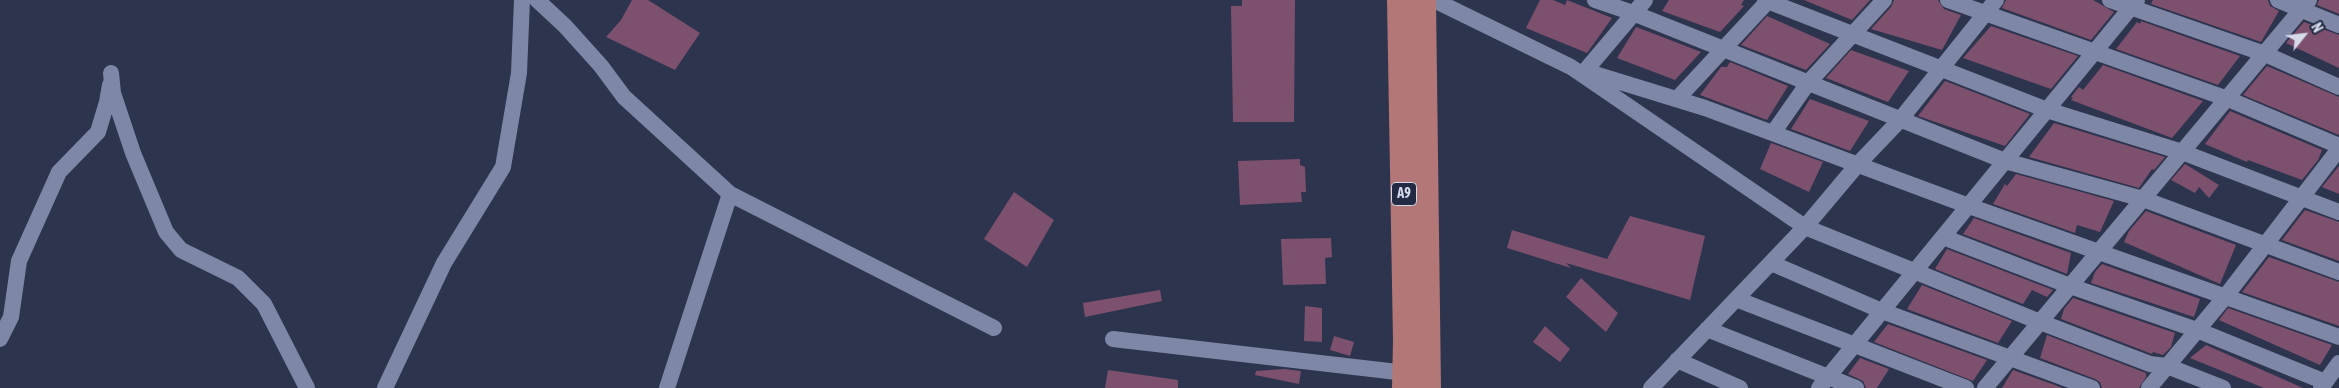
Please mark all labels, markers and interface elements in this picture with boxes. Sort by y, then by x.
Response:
north arrow [2279,10,2329,60]
text: N [2308,20,2326,35]
road number: A9 [1392,182,1416,205]

